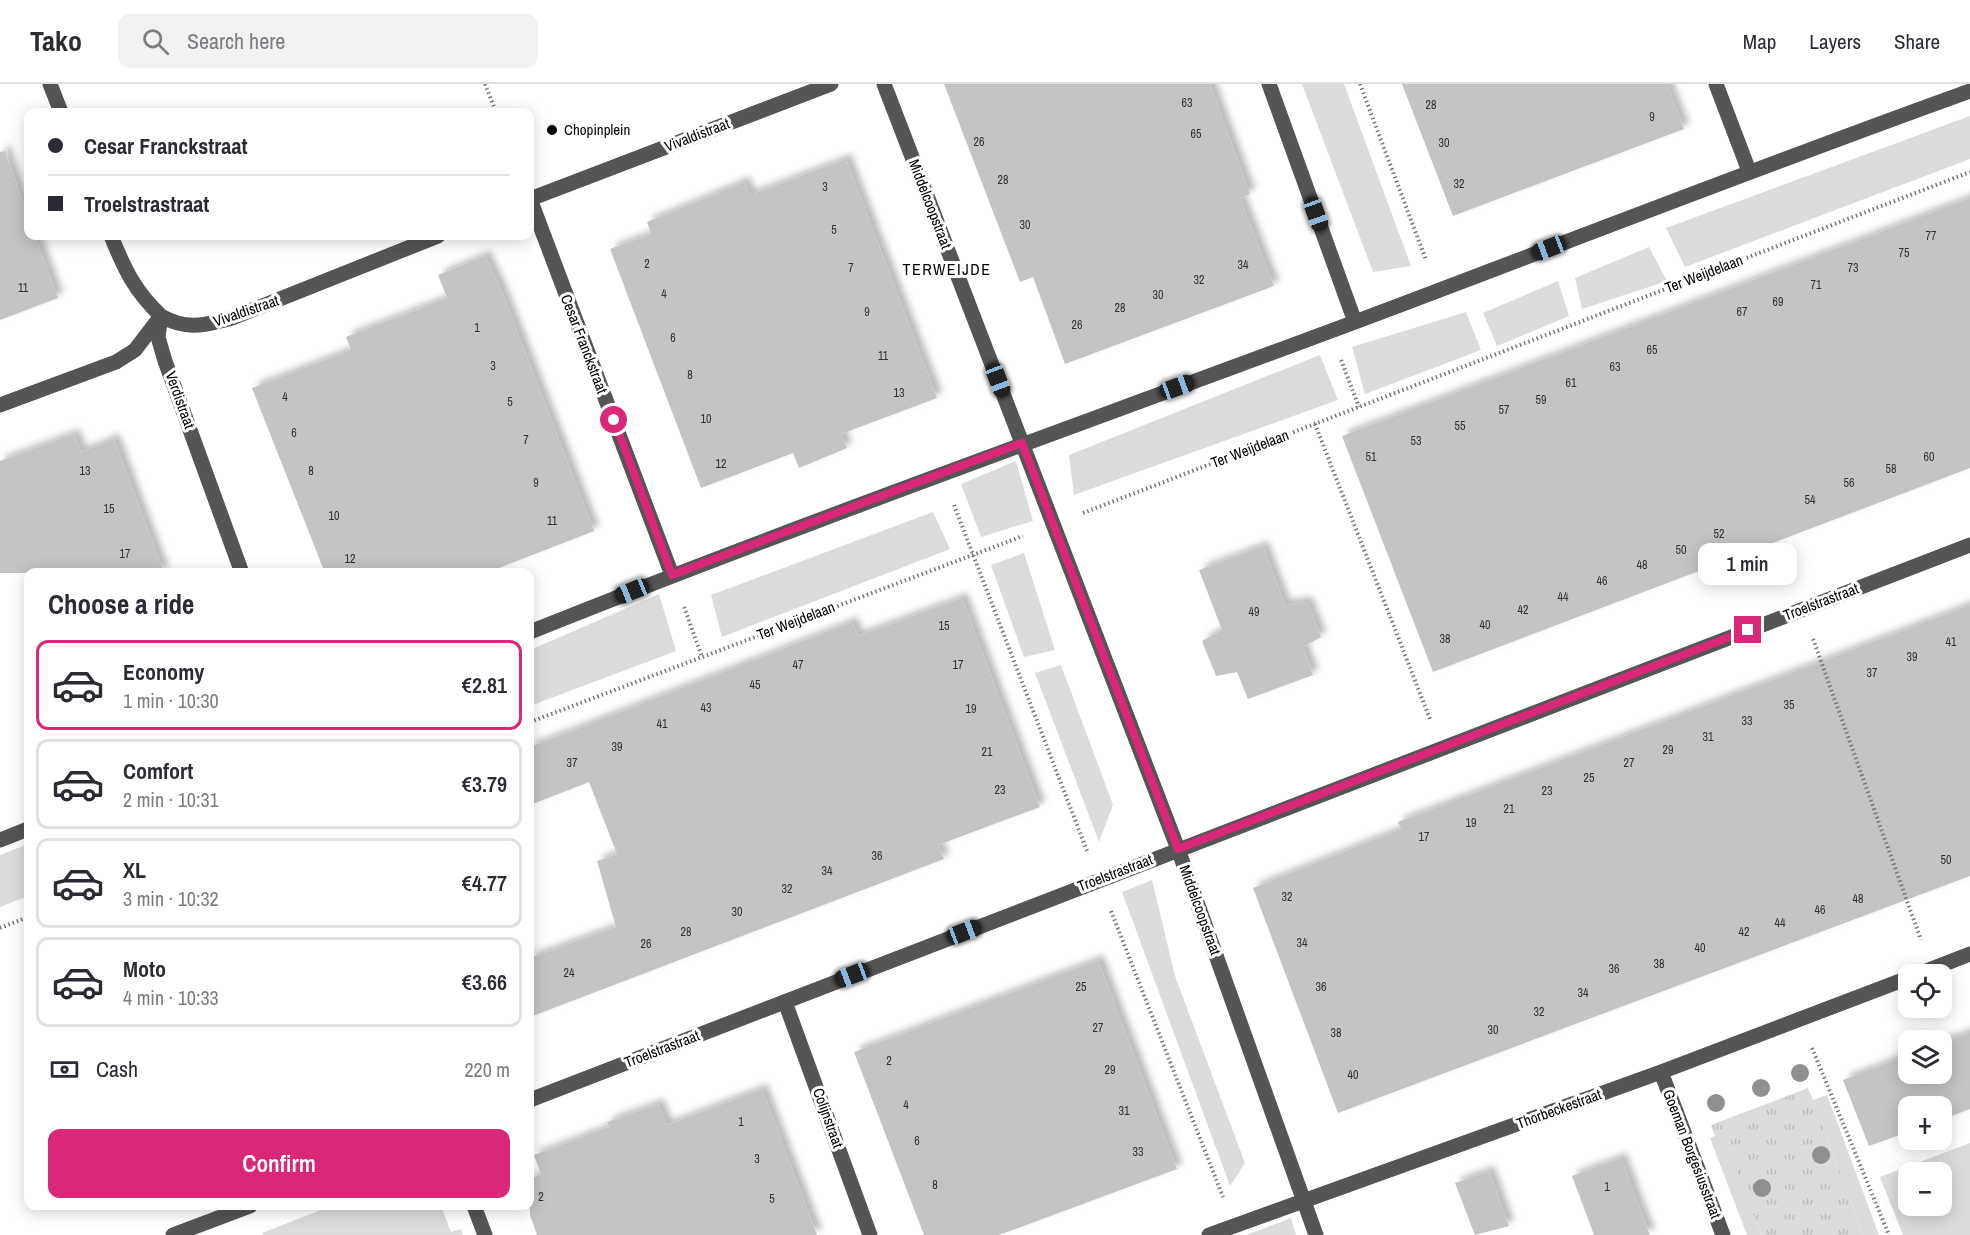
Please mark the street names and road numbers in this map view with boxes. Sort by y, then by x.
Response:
street label: Vivaldistraat [661,112,733,157]
street label: Middelcoopstraat [904,156,957,252]
street label: Ter Weijdelaan [1662,249,1746,298]
street label: Vivaldistraat [210,289,282,332]
street label: Cesar Franckstraat [556,291,613,397]
street label: Verdistraat [160,368,201,432]
street label: Ter Weijdelaan [1208,424,1292,473]
street label: Troelstrastraat [1780,577,1862,625]
street label: Ter Weijdelaan [754,596,838,645]
street label: Troelstrastraat [1074,848,1156,896]
street label: Middelcoopstraat [1174,862,1227,958]
street label: Troelstrastraat [621,1024,703,1072]
street label: Thorbeckestraat [1513,1083,1605,1134]
street label: Colijnstraat [808,1085,849,1151]
street label: Goeman Borgesiusstraat [1658,1086,1727,1222]

